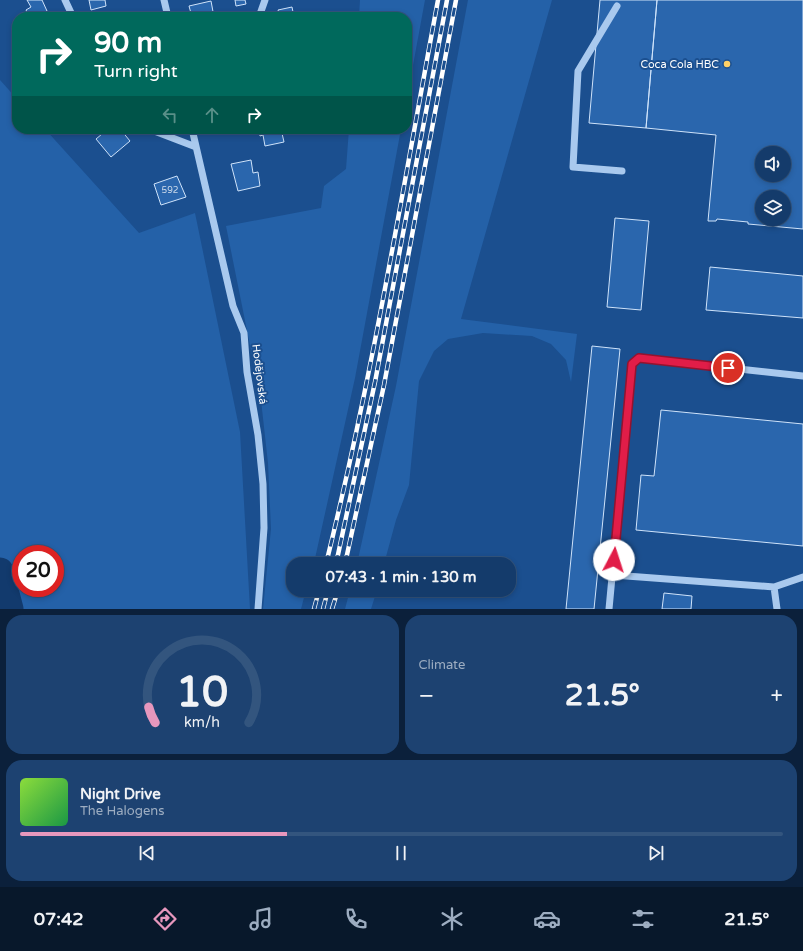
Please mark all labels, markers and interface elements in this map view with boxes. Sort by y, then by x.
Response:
text: 90 m [94,26,162,60]
icon: right [28,28,80,80]
place label: Coca Cola HBC [640,58,719,71]
marker: Coca Cola HBC [722,59,732,69]
text: Turn right [94,60,178,82]
icon: left [159,104,181,126]
icon: ahead [201,104,223,126]
icon: right [243,104,265,126]
map controls [755,146,791,226]
button: sound [755,146,791,182]
house number: 592 [162,185,178,196]
button: layers [755,190,791,226]
street label: Hodějovská [249,343,270,405]
pin [711,351,745,385]
icon: arrive [717,357,739,379]
position arrow [593,539,635,581]
speed limit sign: 20 [12,545,64,597]
text: 07:43 · 1 min · 130 m [326,568,476,586]
text: Climate [419,657,465,673]
text: 10 [176,667,228,717]
text: 21.5° [565,677,640,714]
text: − [419,683,434,709]
text: + [771,683,783,709]
text: km/h [184,713,220,730]
text: Night Drive [80,785,161,803]
text: The Halogens [80,803,164,819]
icon: previous [136,842,158,864]
icon: pause [390,842,412,864]
icon: next [645,842,667,864]
icon: directions [151,905,179,933]
icon: music [247,905,275,933]
icon: phone [342,905,370,933]
icon: climate [438,905,466,933]
icon: car [533,905,561,933]
icon: filters [629,905,657,933]
text: 07:42 [34,908,84,930]
text: 21.5° [724,908,769,930]

